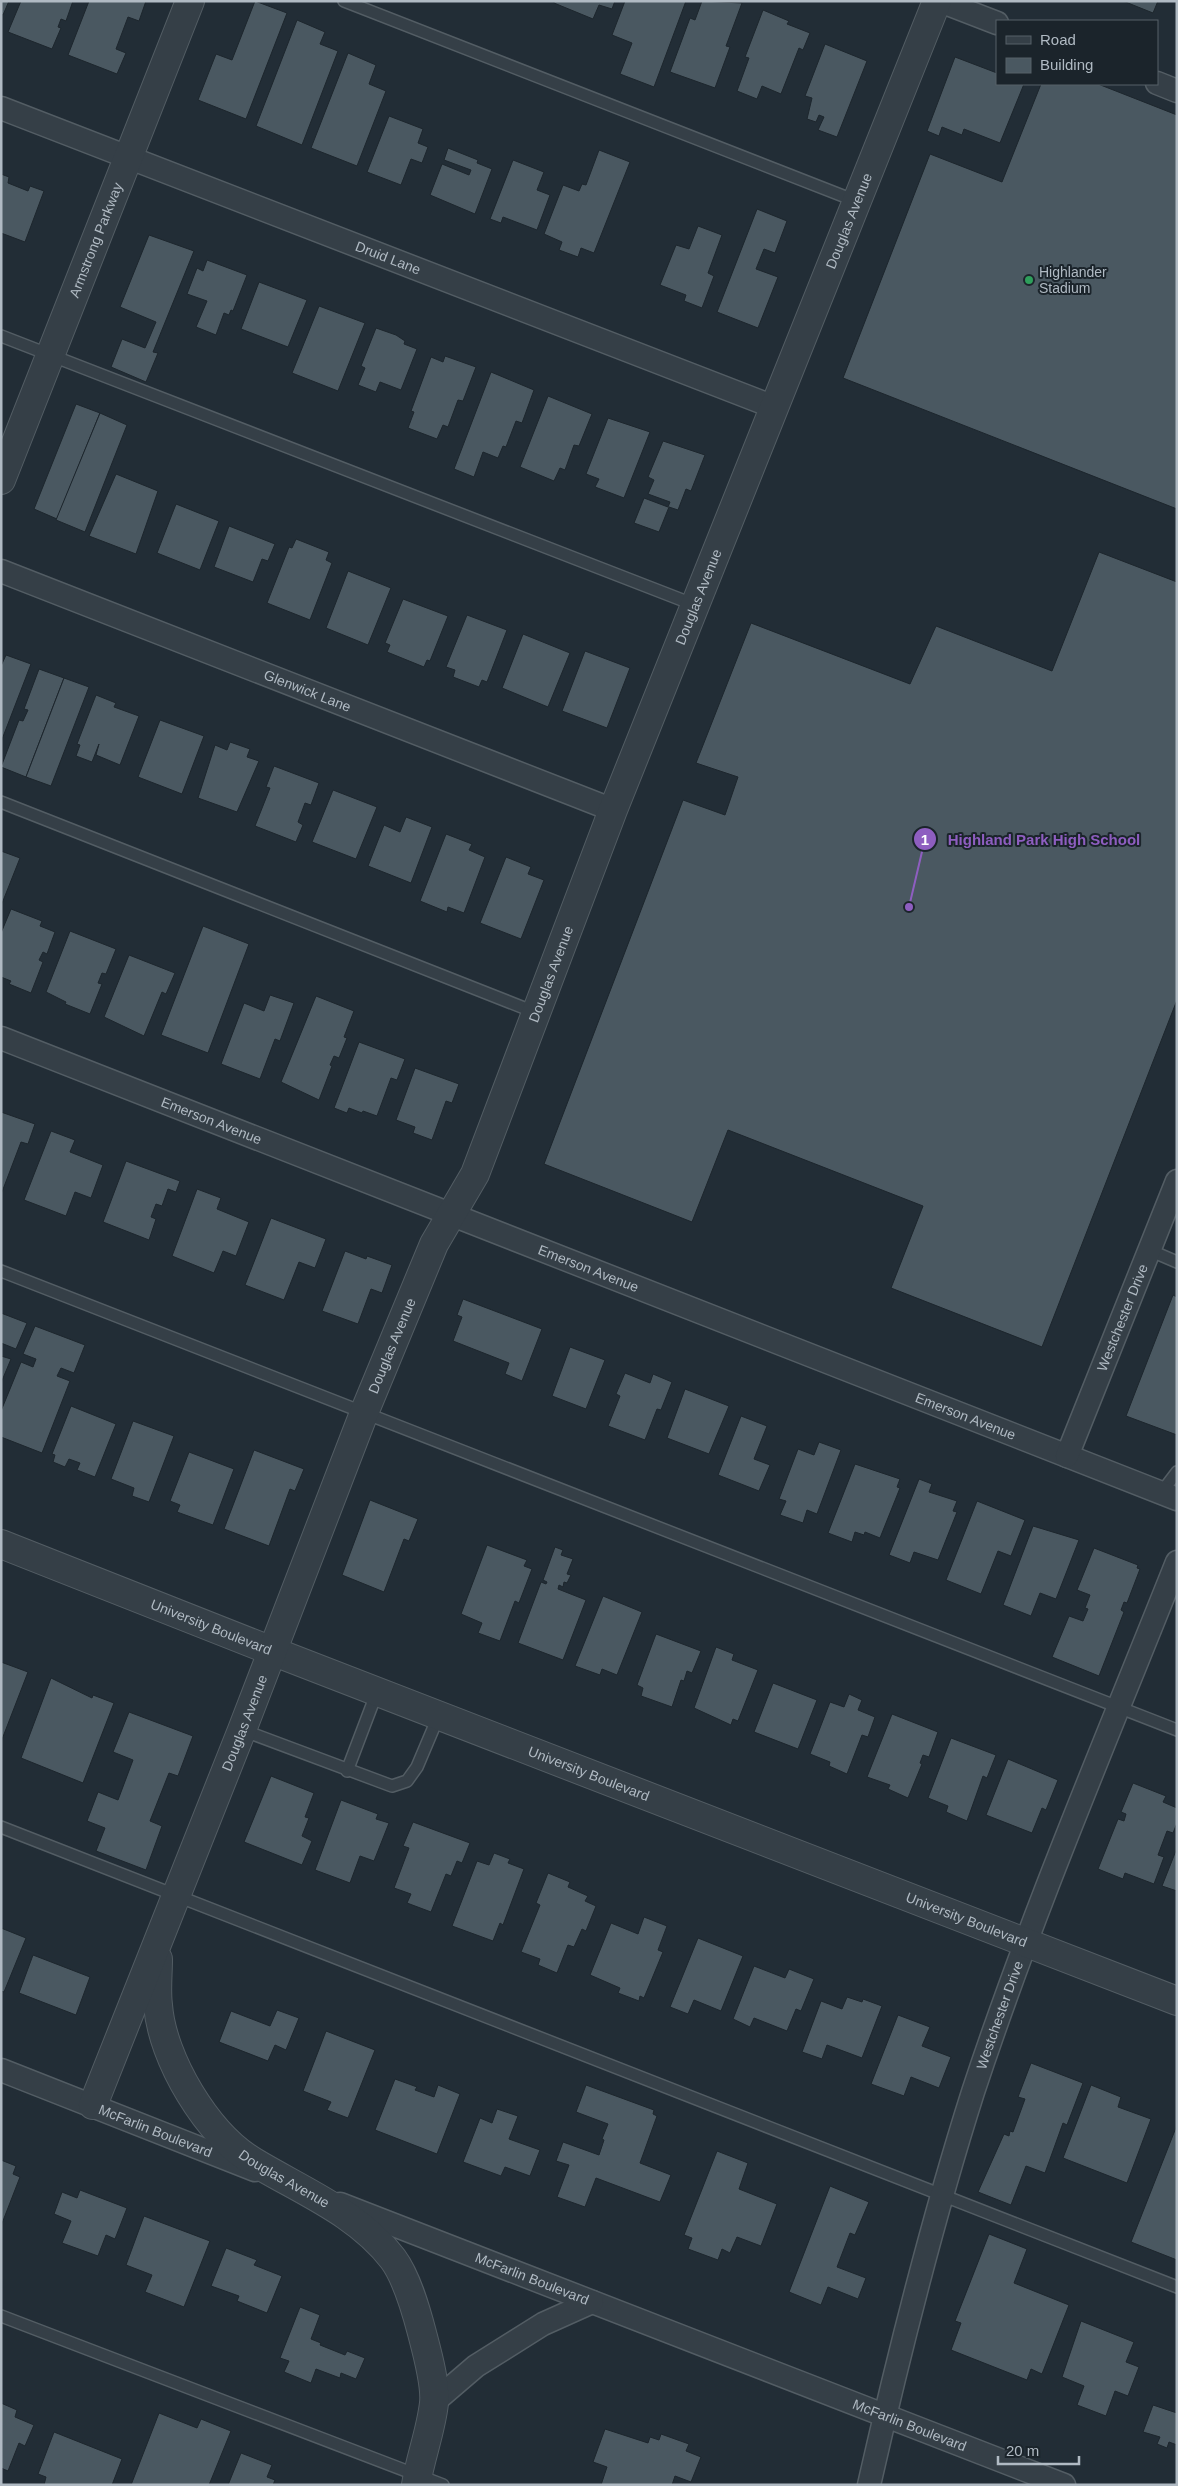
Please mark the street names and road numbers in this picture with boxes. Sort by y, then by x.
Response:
street label: Douglas Avenue [823,171,875,271]
street label: Armstrong Parkway [66,180,126,300]
street label: Druid Lane [353,238,423,278]
street label: Douglas Avenue [672,547,725,647]
street label: Glenwick Lane [262,667,353,715]
street label: Douglas Avenue [525,923,576,1025]
street label: Emerson Avenue [159,1094,264,1147]
street label: Emerson Avenue [536,1241,641,1295]
street label: Westchester Drive [1094,1261,1151,1374]
street label: Douglas Avenue [365,1295,419,1396]
street label: Emerson Avenue [913,1389,1018,1443]
street label: University Boulevard [148,1596,274,1658]
street label: Douglas Avenue [219,1672,271,1773]
street label: University Boulevard [526,1743,652,1804]
street label: University Boulevard [904,1889,1029,1950]
street label: Westchester Drive [973,1958,1026,2072]
street label: McFarlin Boulevard [96,2101,215,2160]
street label: Douglas Avenue [236,2146,333,2211]
street label: McFarlin Boulevard [473,2249,591,2308]
street label: McFarlin Boulevard [850,2396,969,2454]

